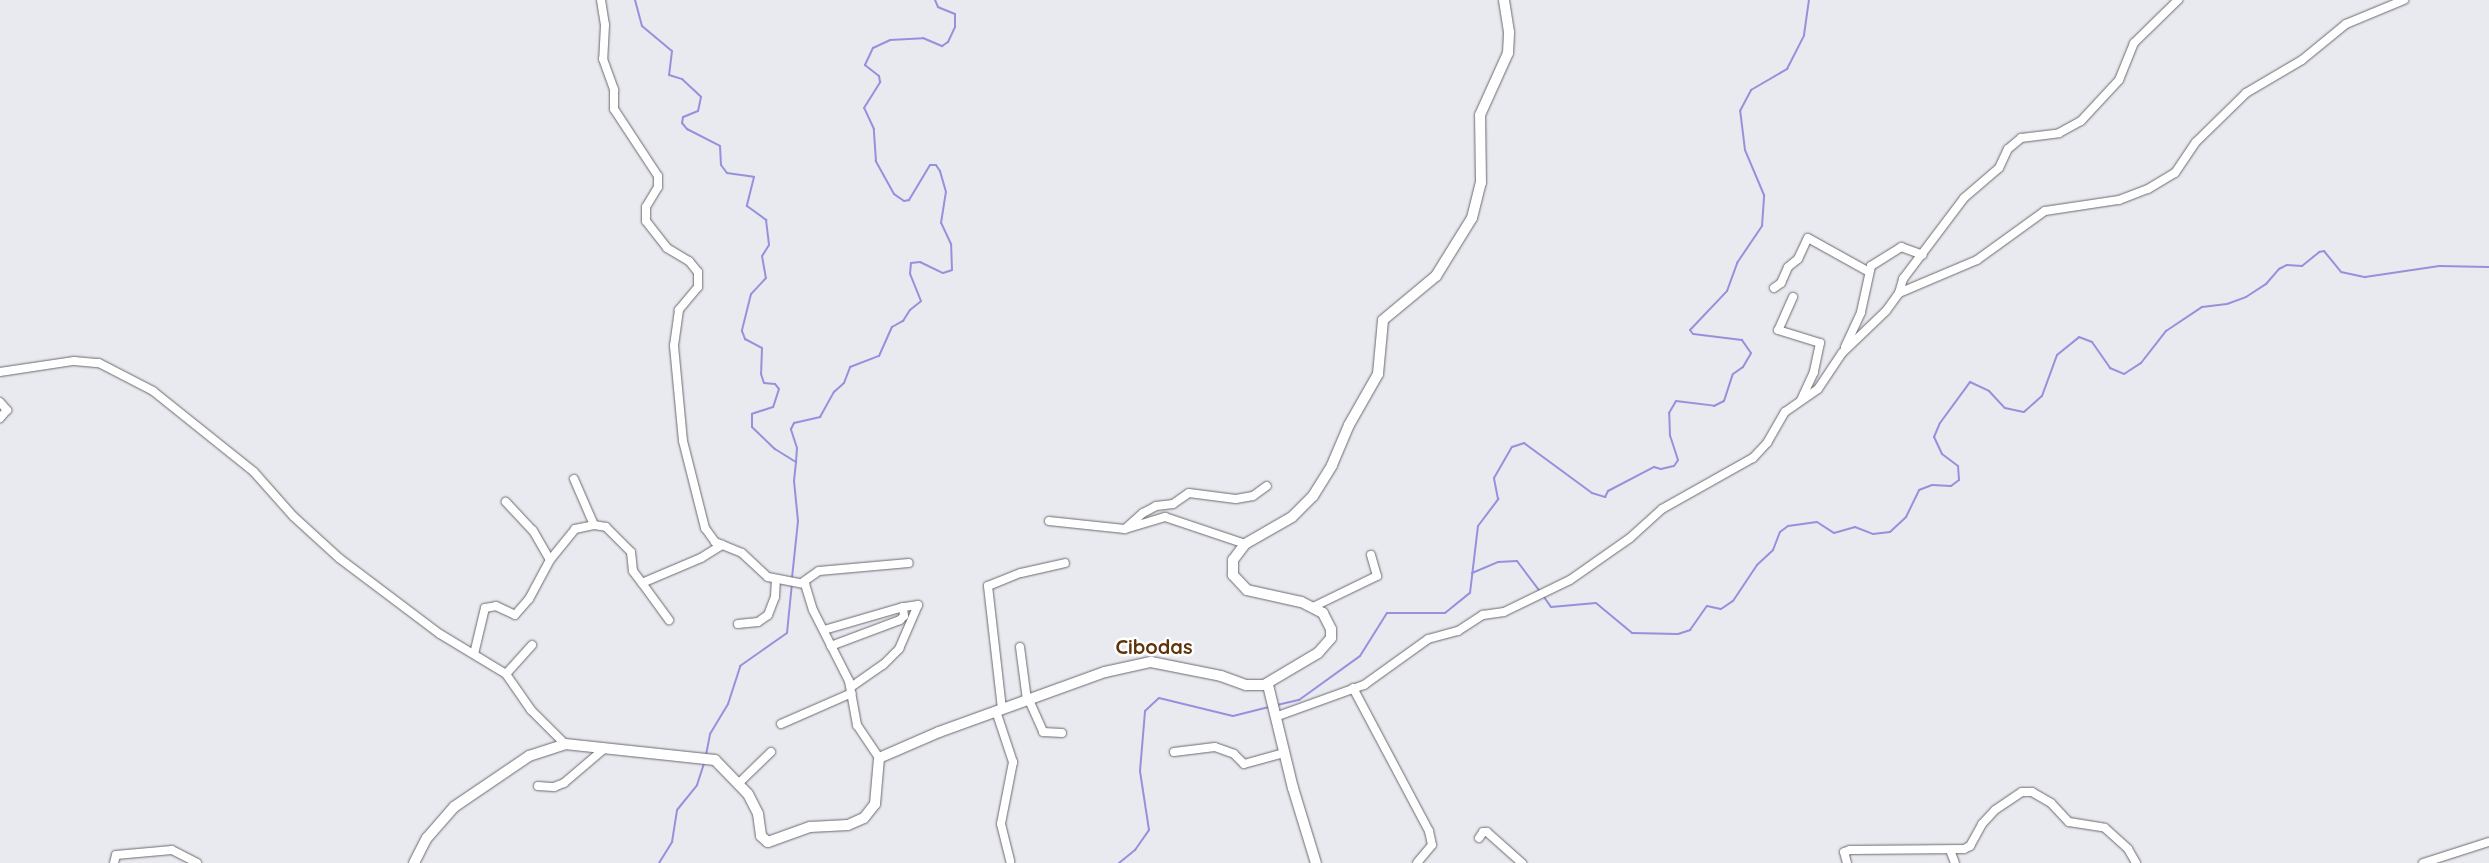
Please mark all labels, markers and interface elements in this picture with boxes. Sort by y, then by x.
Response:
district label: Cibodas [1115,634,1193,658]

